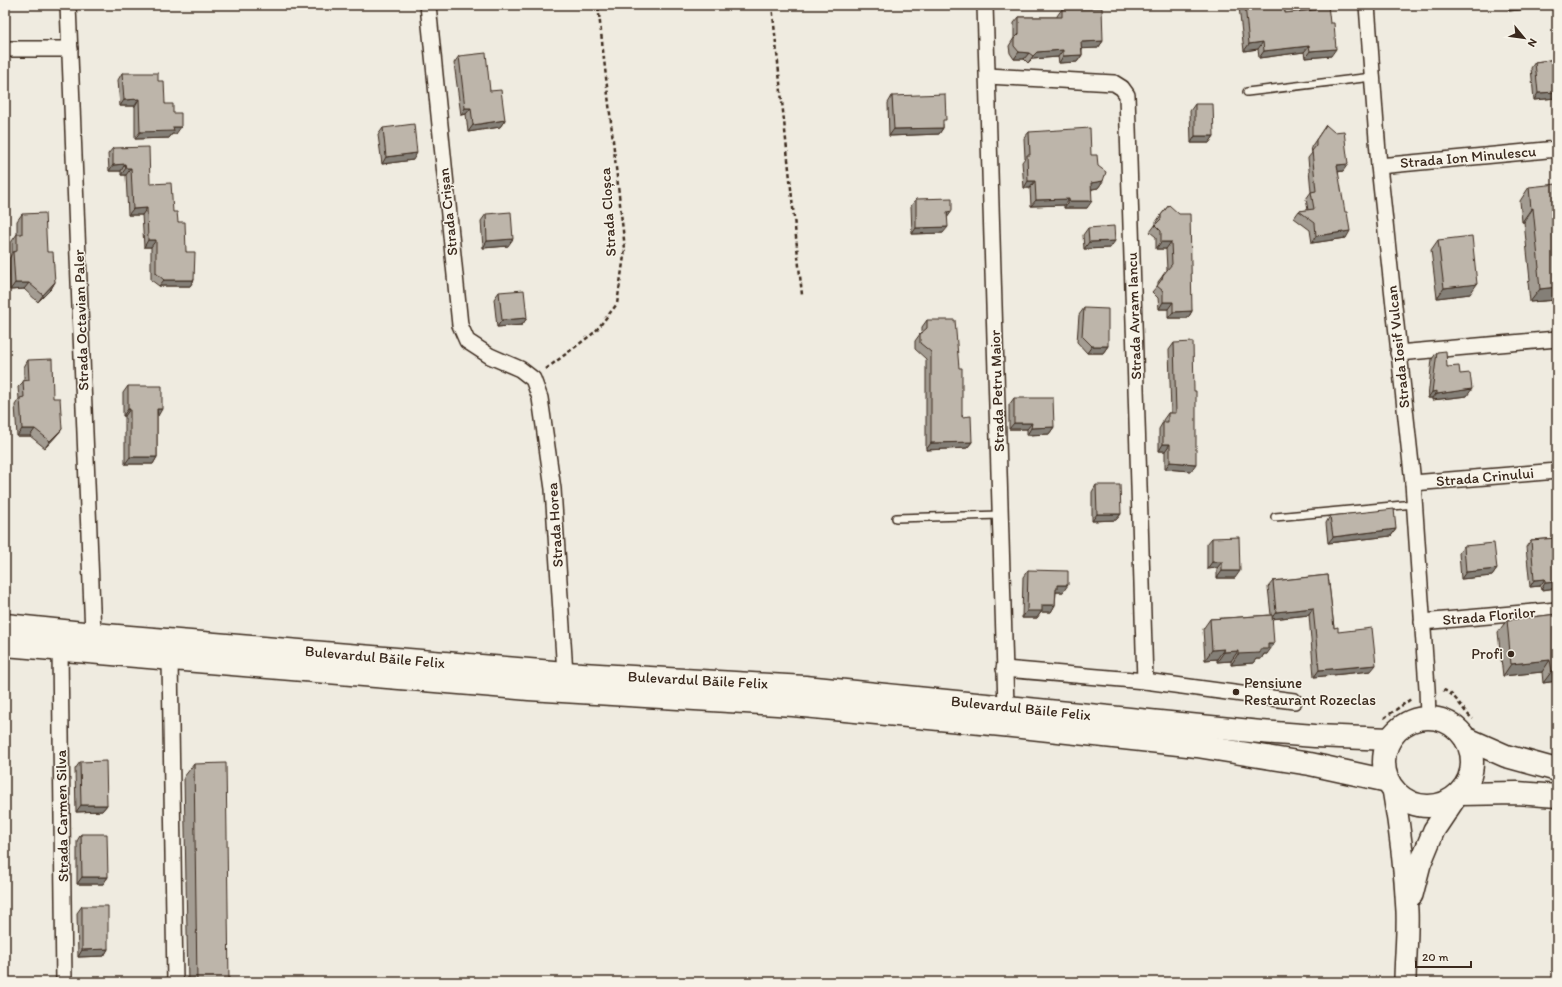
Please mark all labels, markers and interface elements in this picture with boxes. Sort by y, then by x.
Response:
north arrow [1504,18,1544,58]
text: N [1525,36,1540,49]
street label: Strada Ion Minulescu [1399,142,1537,172]
street label: Strada Crișan [434,167,462,257]
street label: Strada Cloșca [596,167,620,257]
street label: Strada Octavian Paler [70,249,92,391]
street label: Strada Avram Iancu [1123,252,1145,380]
street label: Strada Iosif Vulcan [1383,285,1413,409]
street label: Strada Petru Maior [986,330,1008,452]
street label: Strada Crinului [1435,464,1535,490]
street label: Strada Horea [543,481,567,568]
street label: Strada Florilor [1442,603,1536,629]
street label: Bulevardul Băile Felix [304,642,446,672]
place label: Profi [1471,645,1503,663]
marker: Profi [1506,649,1516,659]
street label: Bulevardul Băile Felix [627,667,769,693]
place label: Pensiune Restaurant Rozeclas [1244,674,1376,709]
marker: Pensiune Restaurant Rozeclas [1231,687,1241,697]
street label: Bulevardul Băile Felix [950,692,1092,724]
street label: Strada Carmen Silva [52,750,72,882]
scale bar [1416,943,1471,969]
text: 20 m [1422,950,1449,964]

